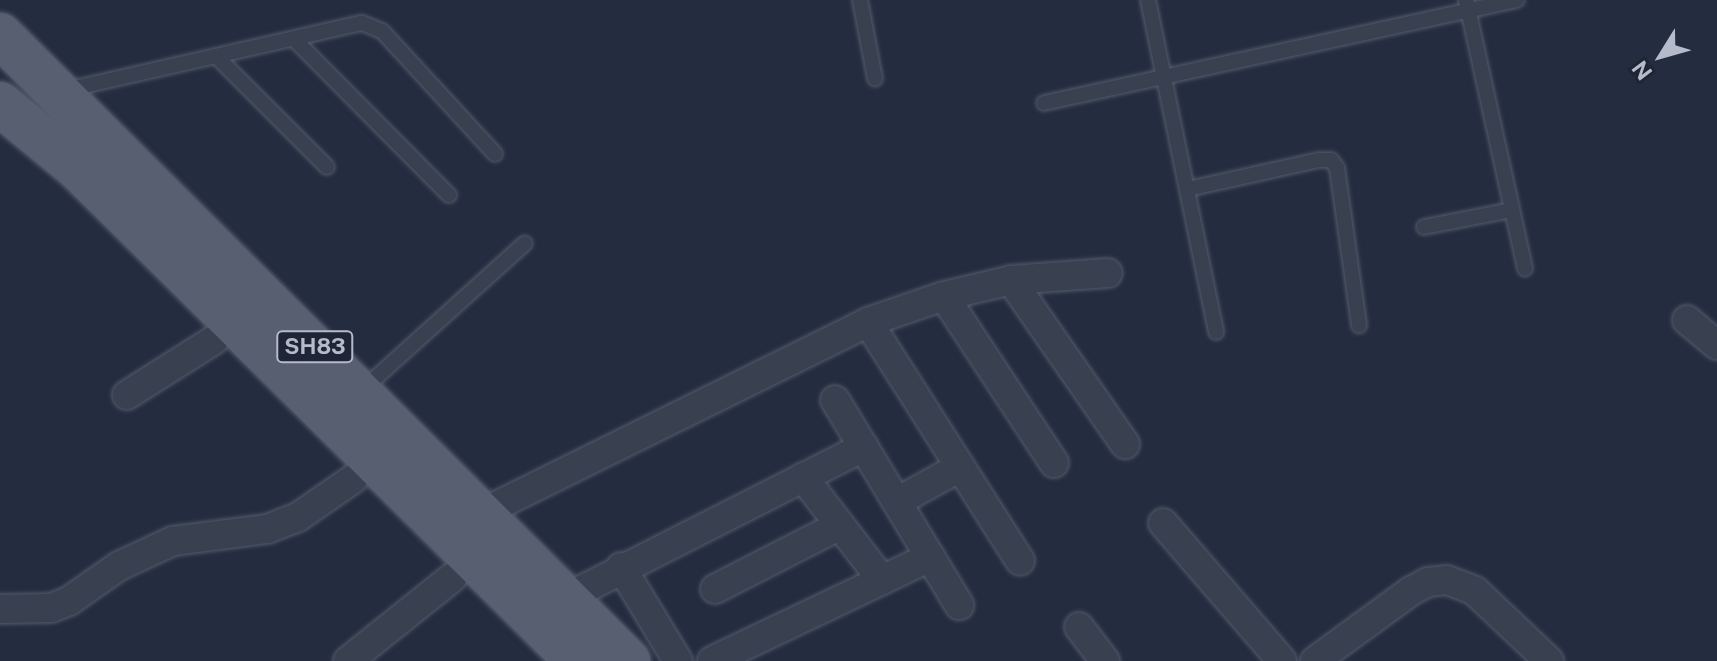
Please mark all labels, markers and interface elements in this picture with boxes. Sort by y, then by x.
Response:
north arrow [1621,16,1701,96]
text: N [1626,56,1657,85]
road number: SH83 [275,329,355,365]

